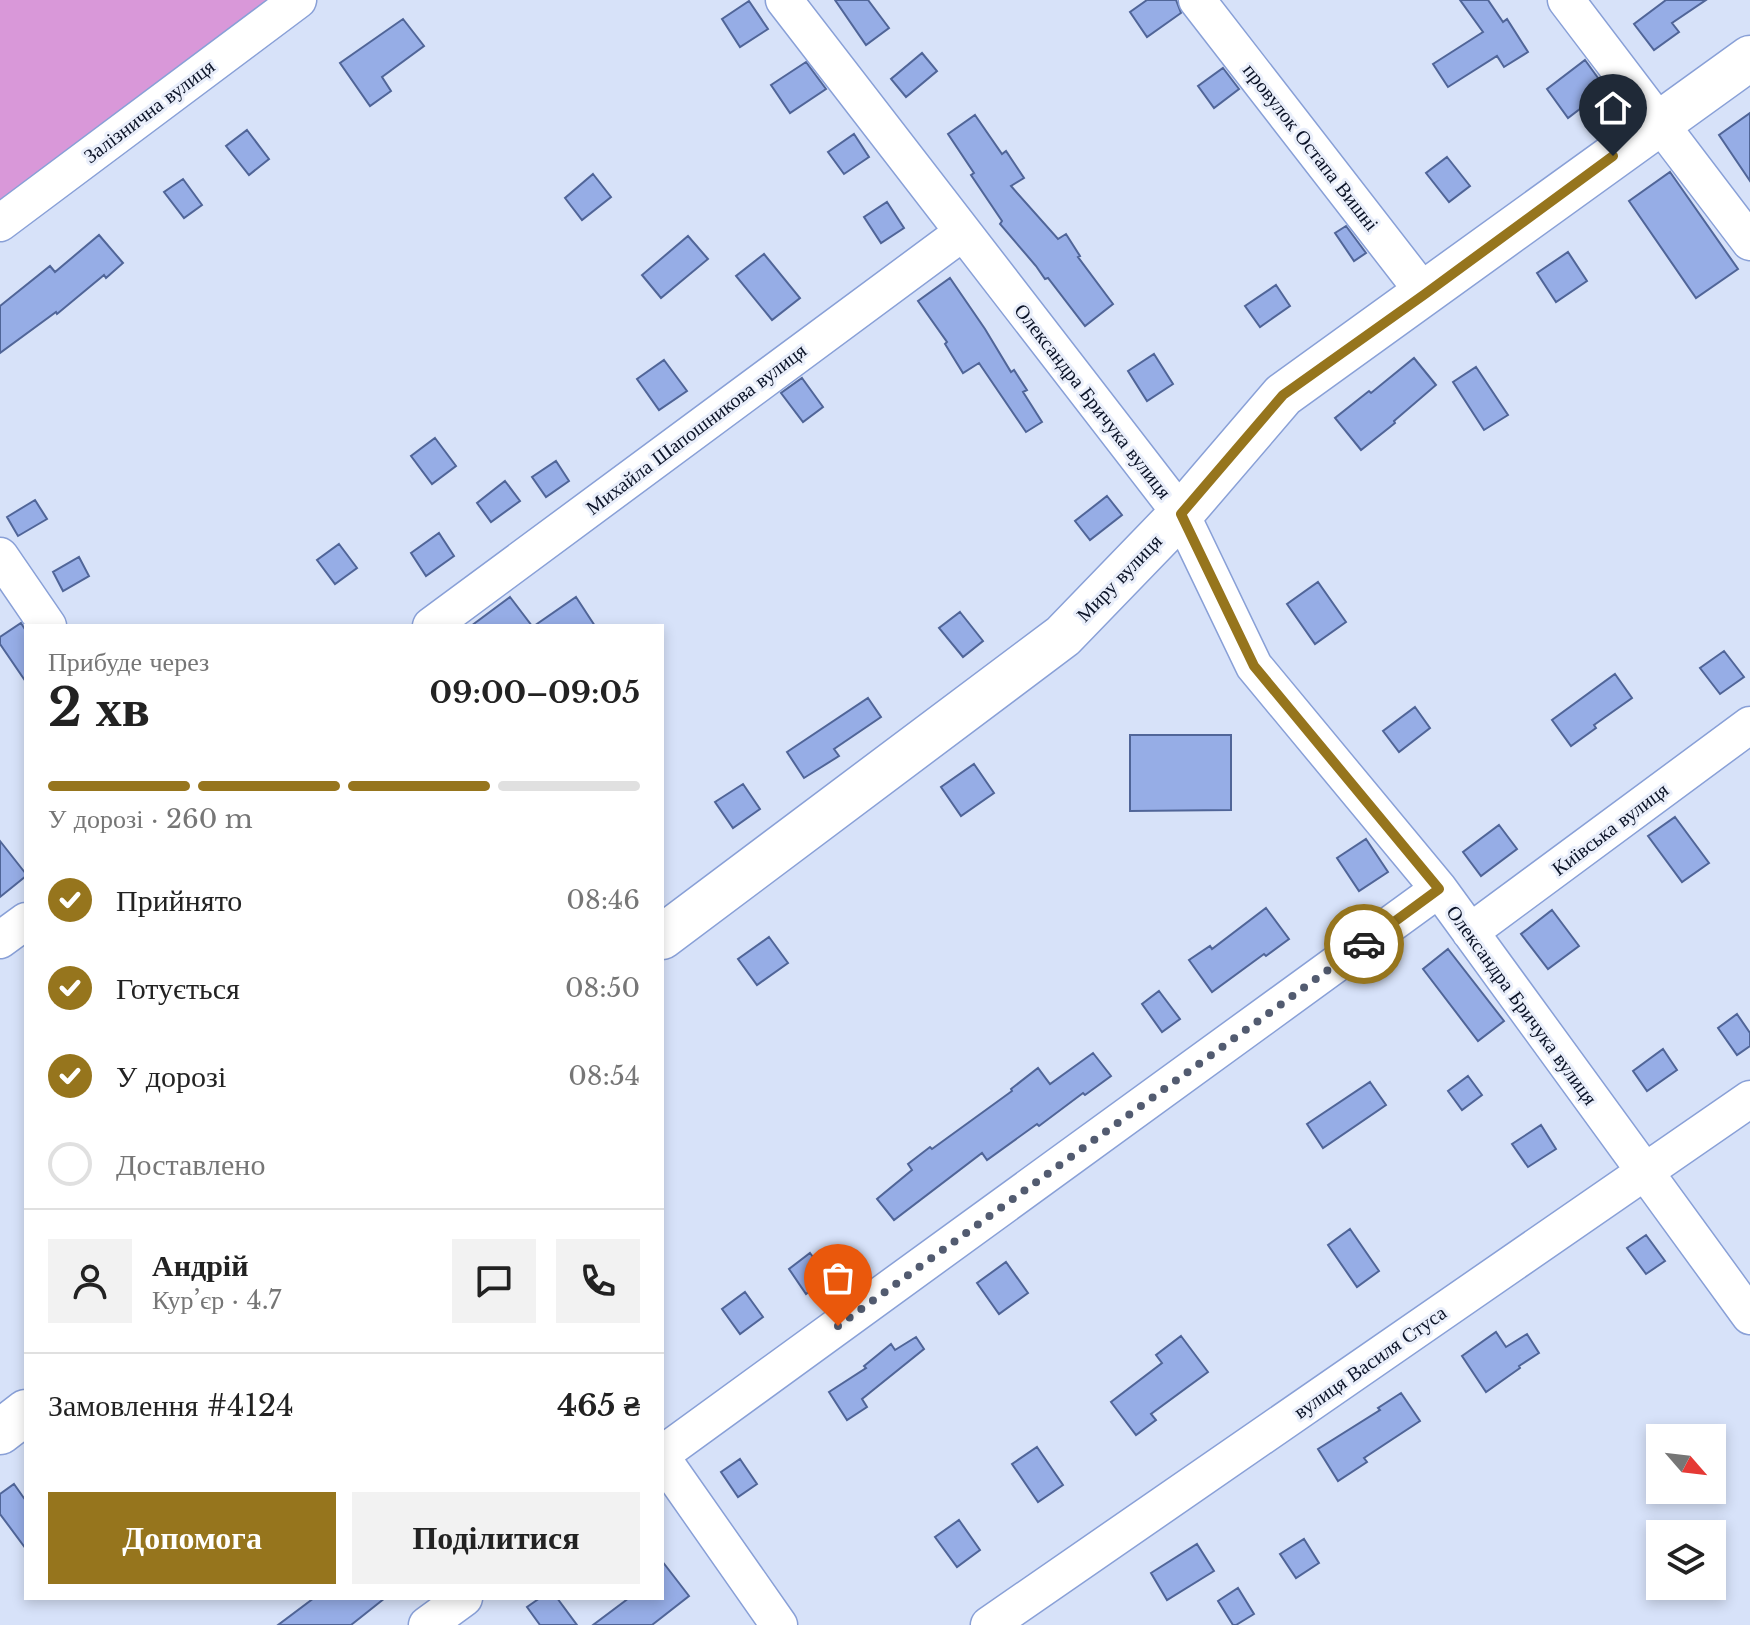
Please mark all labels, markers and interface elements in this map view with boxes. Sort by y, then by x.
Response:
street label: Залізнична вулиця [79,54,219,168]
street label: провулок Остапа Вишні [1238,58,1384,236]
pin [1579,74,1647,156]
icon: home [1591,86,1635,130]
street label: Олександра Бричука вулиця [1009,299,1177,503]
street label: Михайла Шапошникова вулиця [581,338,811,520]
street label: Миру вулиця [1071,529,1167,627]
text: Прибуде через [48,646,209,678]
text: 09:00–09:05 [430,674,640,711]
text: 2 хв [48,676,150,740]
street label: Київська вулиця [1547,777,1673,881]
text: У дорозі · 260 m [48,803,253,835]
icon: check [48,878,92,922]
text: Прийнято [116,882,242,919]
text: 08:46 [566,884,640,916]
street label: Олександра Бричука вулиця [1442,901,1602,1109]
courier [1324,904,1404,984]
icon: car [1342,922,1386,966]
icon: check [48,966,92,1010]
text: Готується [116,970,240,1007]
text: 08:50 [565,972,640,1004]
icon: check [48,1054,92,1098]
text: У дорозі [116,1058,226,1095]
text: 08:54 [568,1060,640,1092]
text: Доставлено [116,1146,265,1183]
button: person [48,1239,132,1323]
button: chat [452,1239,536,1323]
button: phone [556,1239,640,1323]
pin [804,1244,872,1326]
text: Андрій [152,1247,248,1284]
icon: bag [816,1256,860,1300]
text: Кур’єр · 4.7 [152,1284,281,1316]
street label: вулиця Василя Стуса [1289,1300,1451,1424]
text: Замовлення #4124 [48,1387,294,1424]
text: 465 ₴ [557,1387,640,1424]
north arrow [1646,1424,1726,1504]
map controls [1646,1424,1726,1600]
button: Допомога [48,1492,336,1584]
button: Поділитися [352,1492,640,1584]
button: layers [1646,1520,1726,1600]

